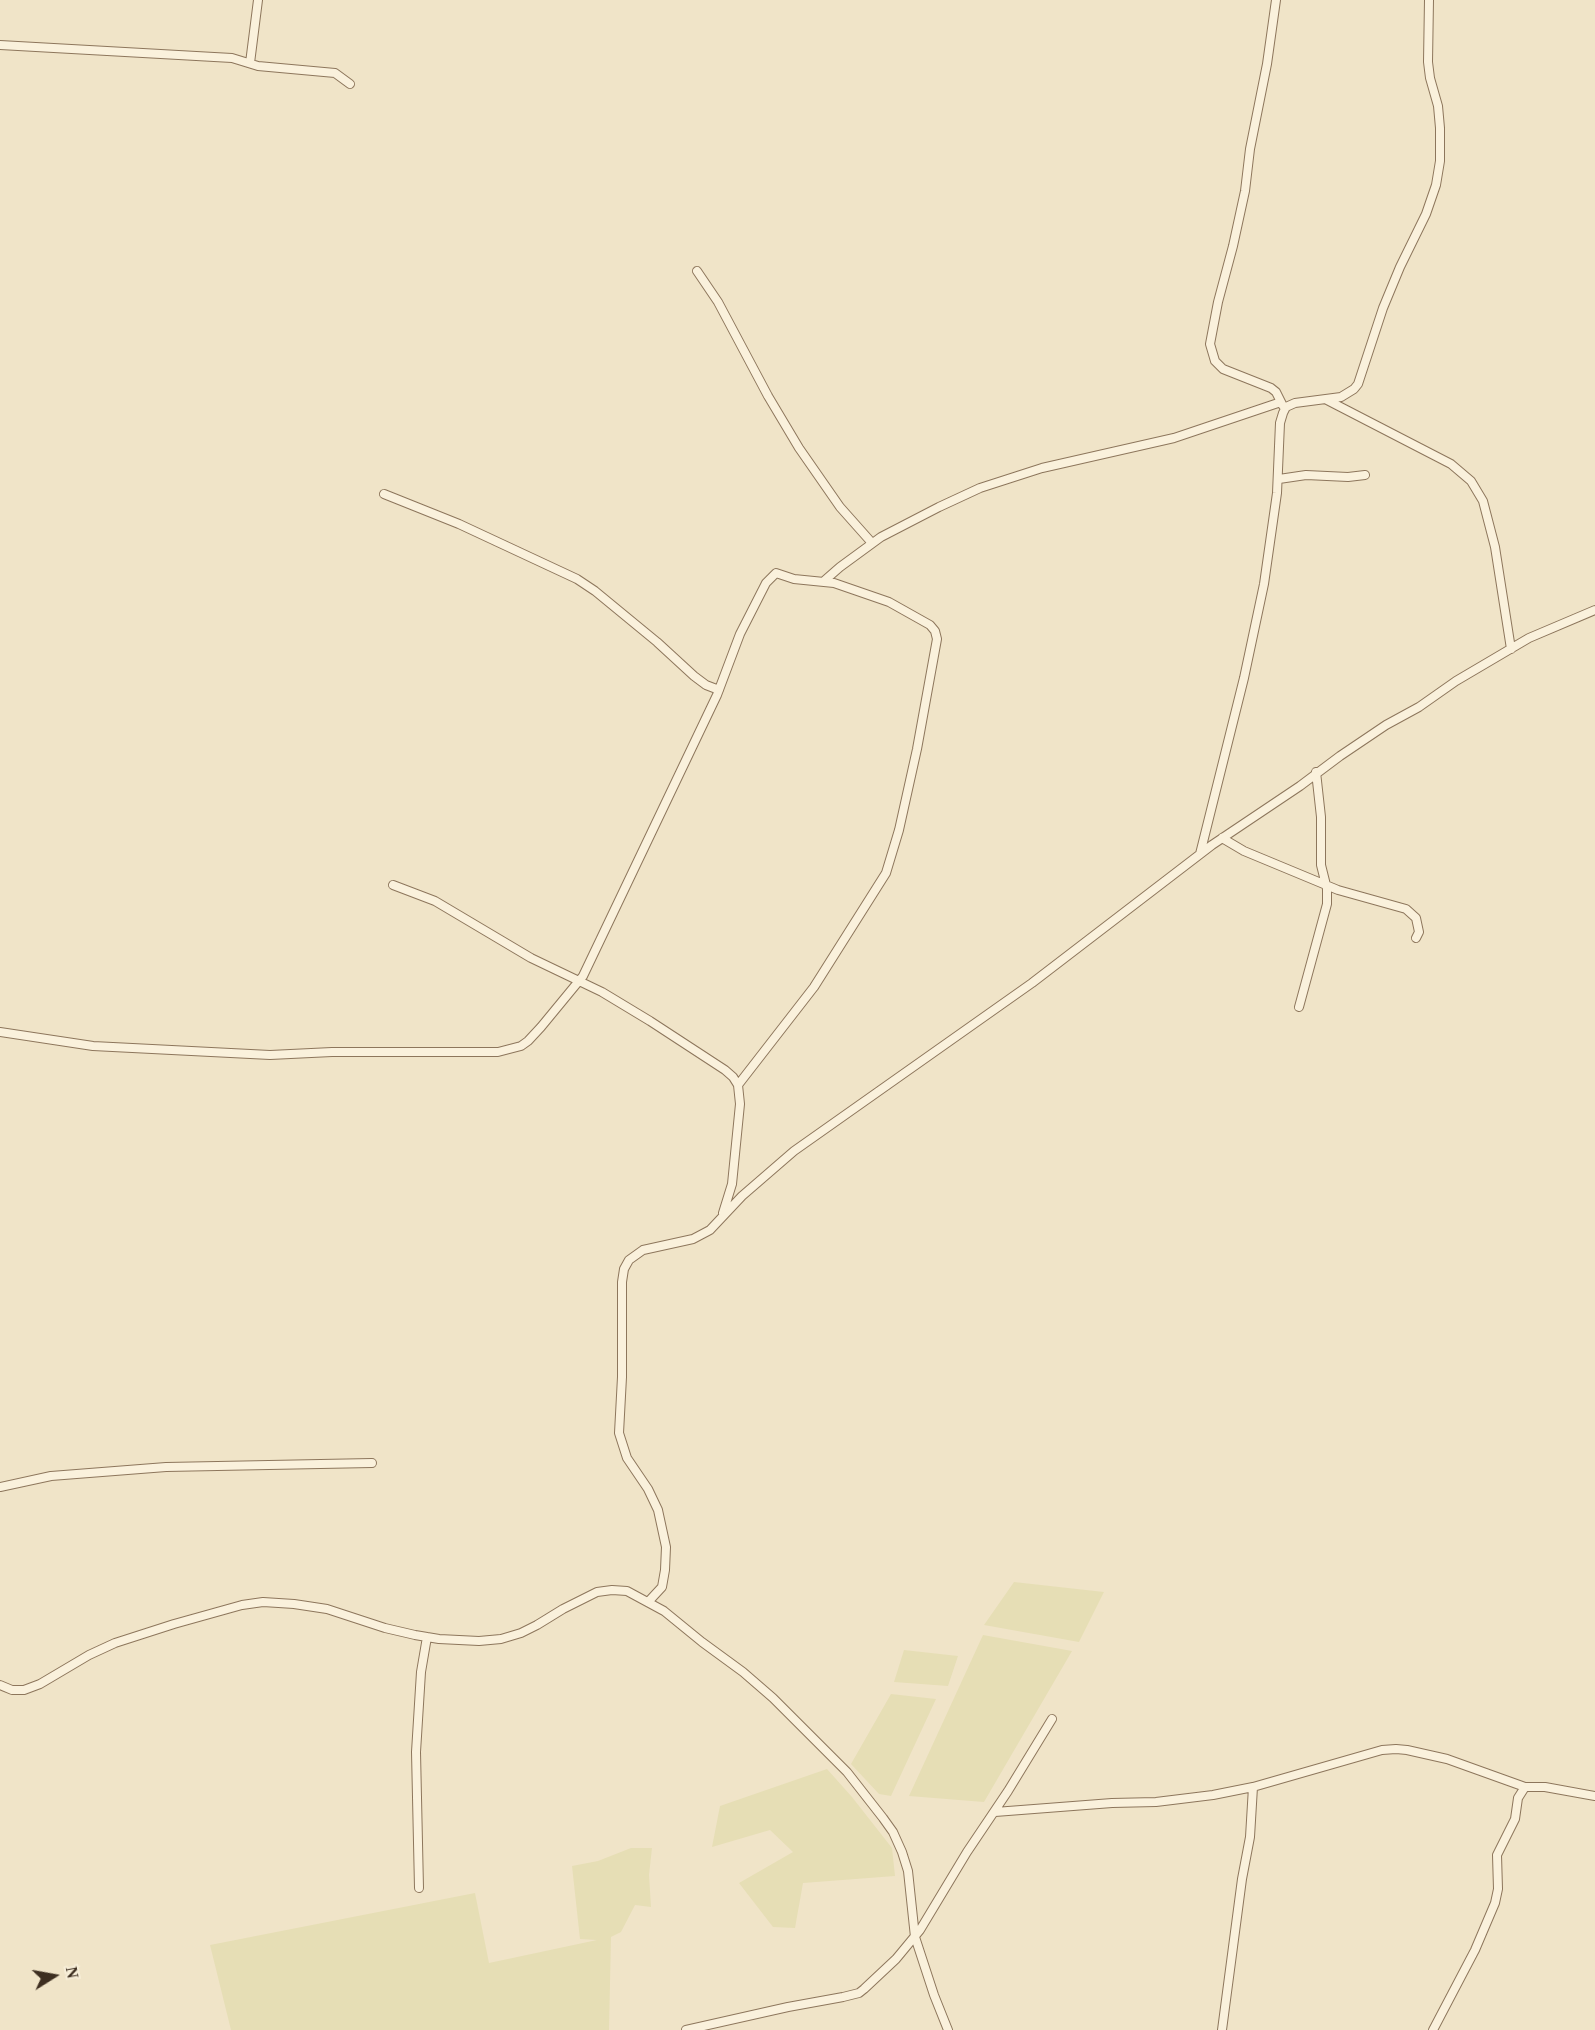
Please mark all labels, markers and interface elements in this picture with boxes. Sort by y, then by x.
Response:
north arrow [24,1946,84,2006]
text: N [63,1965,82,1980]

